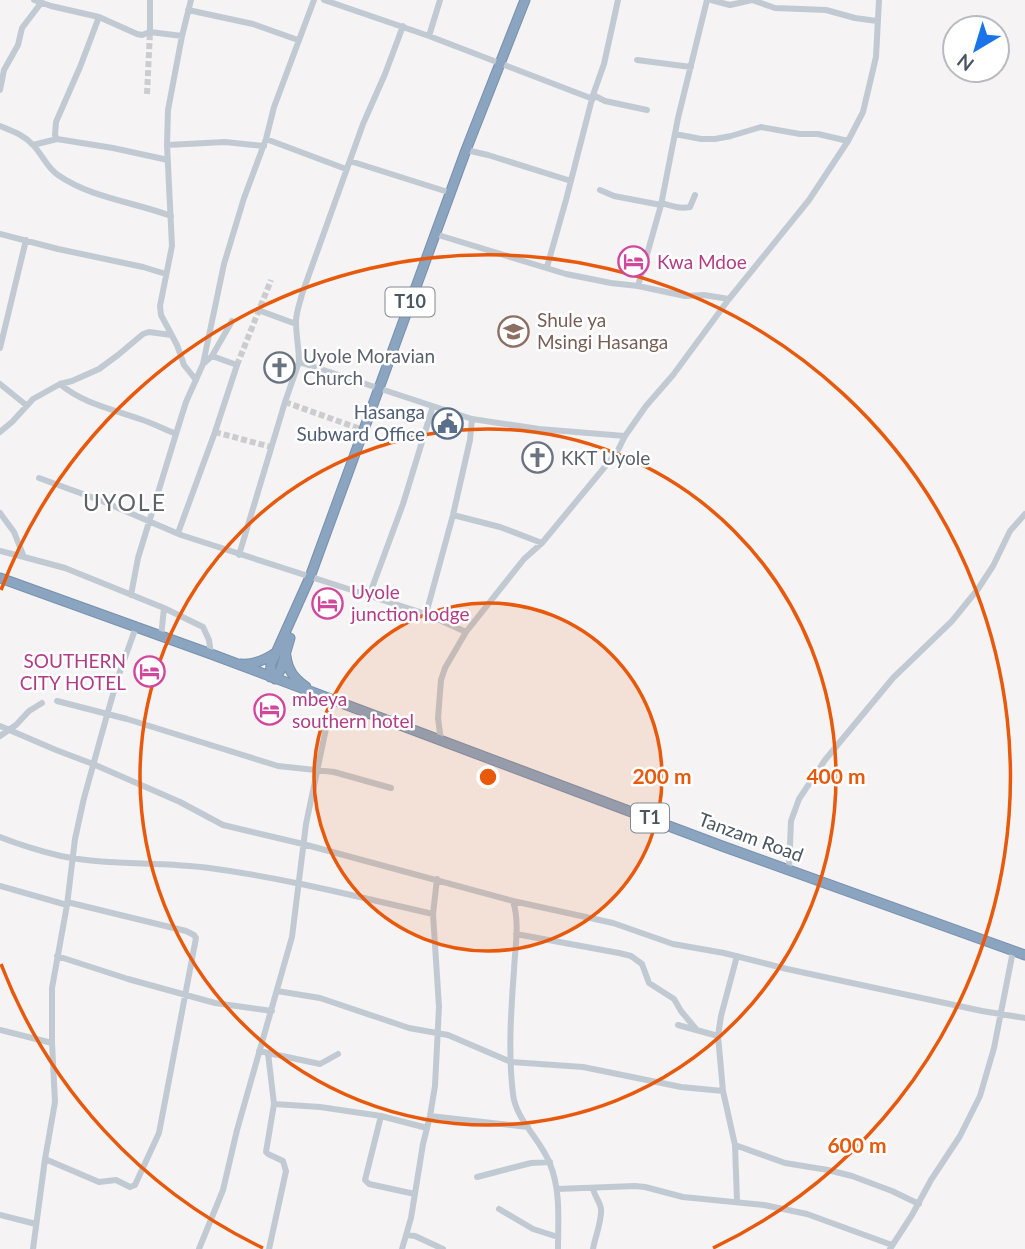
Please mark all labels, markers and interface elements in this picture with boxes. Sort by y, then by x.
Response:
north arrow [941,14,1011,84]
text: N [952,49,978,76]
hotel icon: Kwa Mdoe [617,245,651,279]
place label: Kwa Mdoe [657,250,747,273]
road number: T10 [386,288,434,316]
place label: Shule ya Msingi Hasanga [537,308,668,353]
school or university icon: Shule ya Msingi Hasanga [497,314,531,348]
place label: Uyole Moravian Church [303,344,435,389]
church icon: Uyole Moravian Church [263,350,297,384]
place label: Hasanga Subward Office [297,400,425,445]
public building icon: Hasanga Subward Office [431,406,465,440]
church icon: KKT Uyole [521,441,555,475]
place label: KKT Uyole [561,446,650,469]
district label: UYOLE [83,488,167,516]
place label: Uyole junction lodge [350,580,469,625]
hotel icon: Uyole junction lodge [311,586,345,620]
place label: SOUTHERN CITY HOTEL [20,649,126,694]
hotel icon: SOUTHERN CITY HOTEL [132,655,166,689]
place label: mbeya southern hotel [292,687,414,732]
hotel icon: mbeya southern hotel [252,693,286,727]
text: 200 m [632,763,692,788]
text: 400 m [806,763,866,788]
centre of rings [476,765,500,789]
road number: T1 [631,804,669,832]
street label: Tanzam Road [696,807,807,866]
text: 600 m [827,1132,887,1157]

